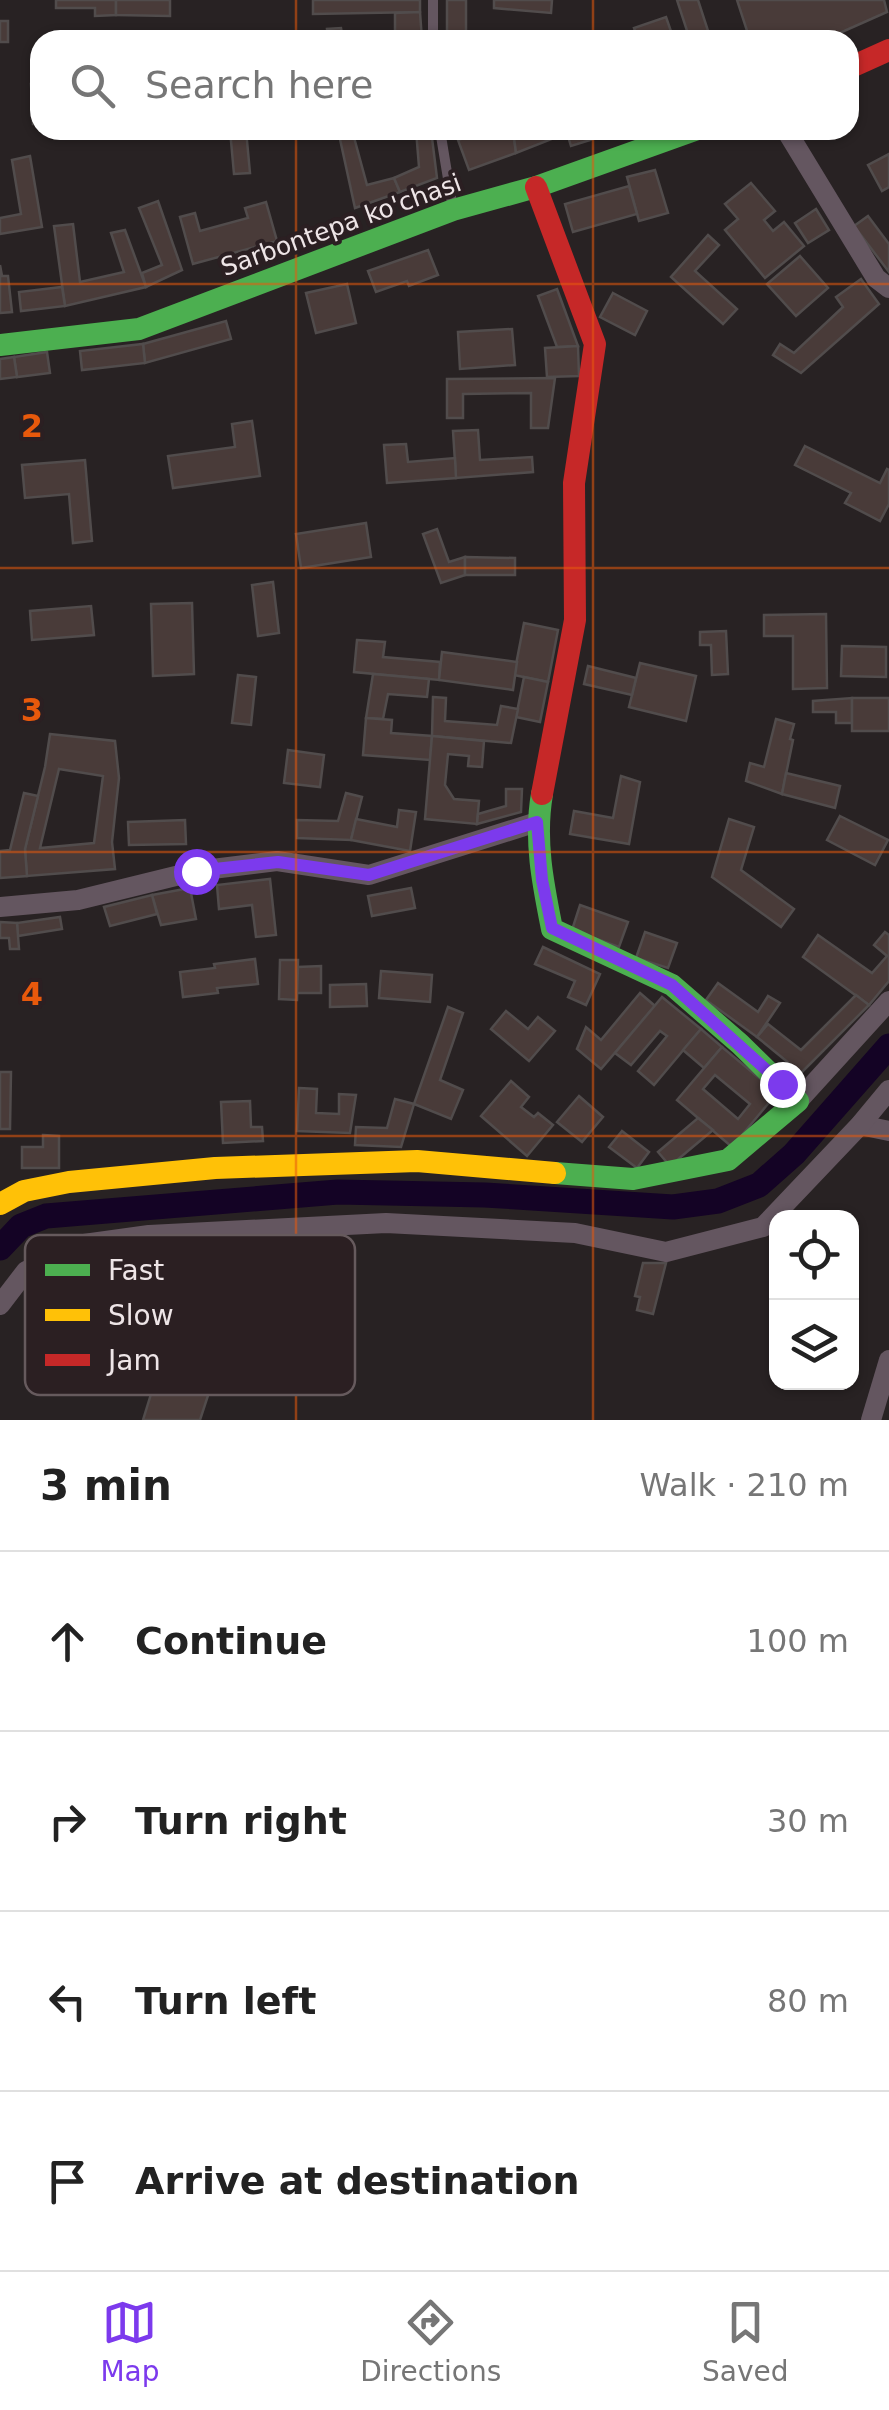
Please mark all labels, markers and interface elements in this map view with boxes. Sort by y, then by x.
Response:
search box [30,30,859,140]
icon: search [65,58,120,113]
text: Search here [145,63,373,107]
street label: Sarbontepa ko'chasi [217,168,465,282]
text: 2 [21,407,43,445]
text: 3 [21,691,43,729]
route start [174,849,220,895]
text: 4 [21,975,43,1013]
route end [760,1062,806,1108]
map controls [769,1210,859,1390]
button: locate [769,1210,859,1300]
legend [25,1235,355,1395]
text: Fast [108,1254,164,1287]
text: Slow [108,1299,174,1332]
button: layers [769,1300,859,1390]
text: Jam [106,1344,161,1377]
text: 3 min [40,1461,172,1510]
text: Walk · 210 m [639,1466,849,1504]
icon: ahead [40,1614,95,1669]
text: Continue [135,1619,327,1663]
text: 100 m [747,1622,849,1660]
icon: right [40,1794,95,1849]
text: Turn right [135,1799,347,1843]
text: 30 m [767,1802,849,1840]
icon: left [40,1974,95,2029]
text: Turn left [135,1979,316,2023]
text: 80 m [767,1982,849,2020]
icon: arrive [40,2154,95,2209]
text: Arrive at destination [135,2159,580,2203]
tab: Map [100,2295,159,2388]
tab: Directions [360,2295,501,2388]
tab: Saved [702,2295,789,2388]

